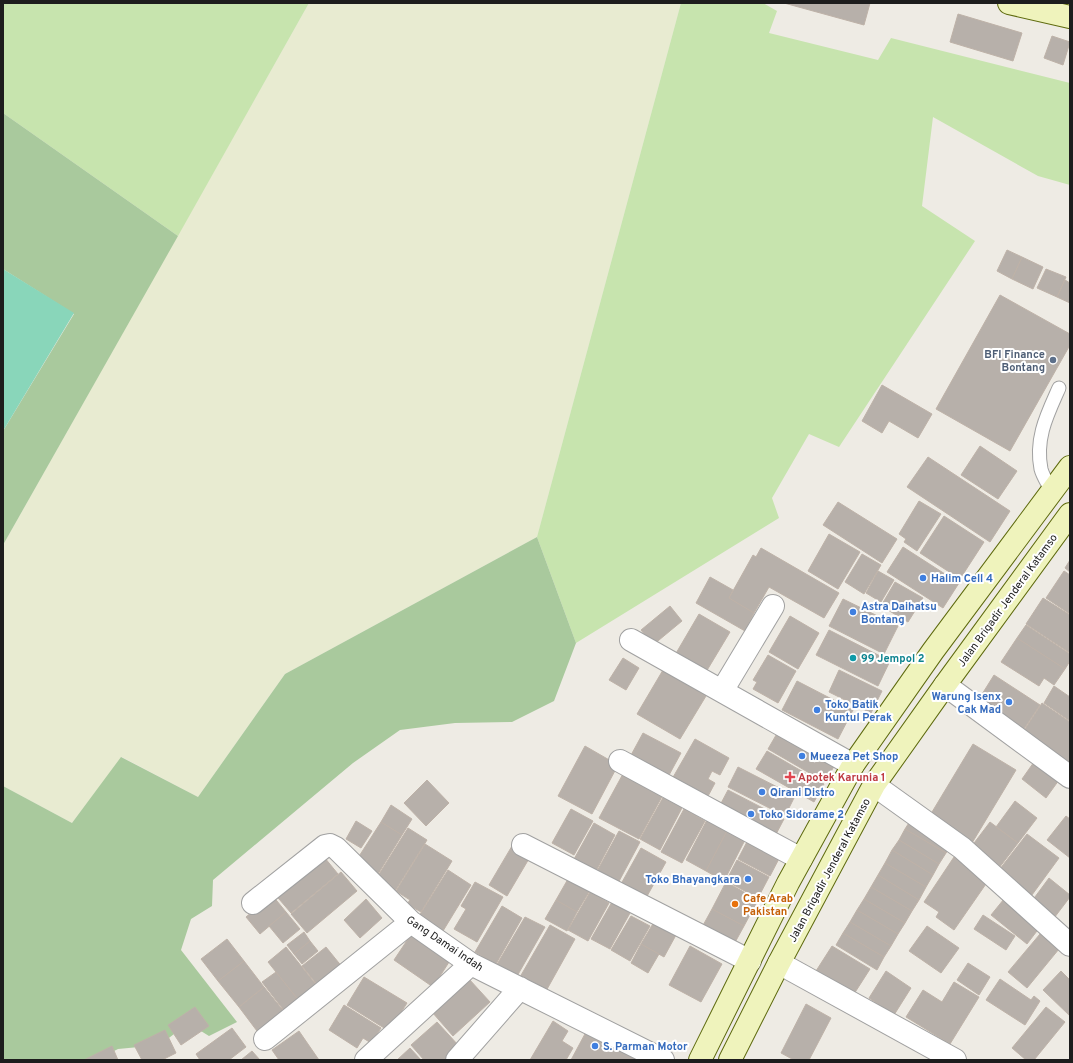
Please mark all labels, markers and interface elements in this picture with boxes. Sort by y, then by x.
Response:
place label: BFI Finance Bontang [984,348,1045,375]
marker: BFI Finance Bontang [1048,355,1058,365]
street label: Jalan Brigadir Jenderal Katamso [955,531,1061,670]
place label: Halim Cell 4 [931,572,993,586]
marker: Halim Cell 4 [918,573,928,583]
place label: Astra Daihatsu Bontang [861,600,937,627]
marker: Astra Daihatsu Bontang [848,607,858,617]
place label: 99 Jempol 2 [861,652,925,666]
marker: 99 Jempol 2 [848,653,858,663]
place label: Warung Isenx Cak Mad [931,690,1002,717]
marker: Warung Isenx Cak Mad [1004,697,1014,707]
place label: Toko Batik Kuntul Perak [825,698,892,725]
marker: Toko Batik Kuntul Perak [812,705,822,715]
place label: Mueeza Pet Shop [810,750,898,764]
marker: Mueeza Pet Shop [797,751,807,761]
place label: Apotek Karunia 1 [798,771,885,785]
marker: Apotek Karunia 1 [785,772,795,782]
place label: Qirani Distro [770,786,835,800]
marker: Qirani Distro [757,787,767,797]
street label: Jalan Brigadir Jenderal Katamso [786,796,874,945]
place label: Toko Sidorame 2 [759,808,844,822]
marker: Toko Sidorame 2 [746,809,756,819]
place label: Toko Bhayangkara [645,873,740,887]
marker: Toko Bhayangkara [743,874,753,884]
place label: Cafe Arab Pakistan [743,892,793,919]
marker: Cafe Arab Pakistan [730,899,740,909]
street label: Gang Damai Indah [403,913,486,975]
place label: S. Parman Motor [603,1040,688,1054]
marker: S. Parman Motor [590,1041,600,1051]

